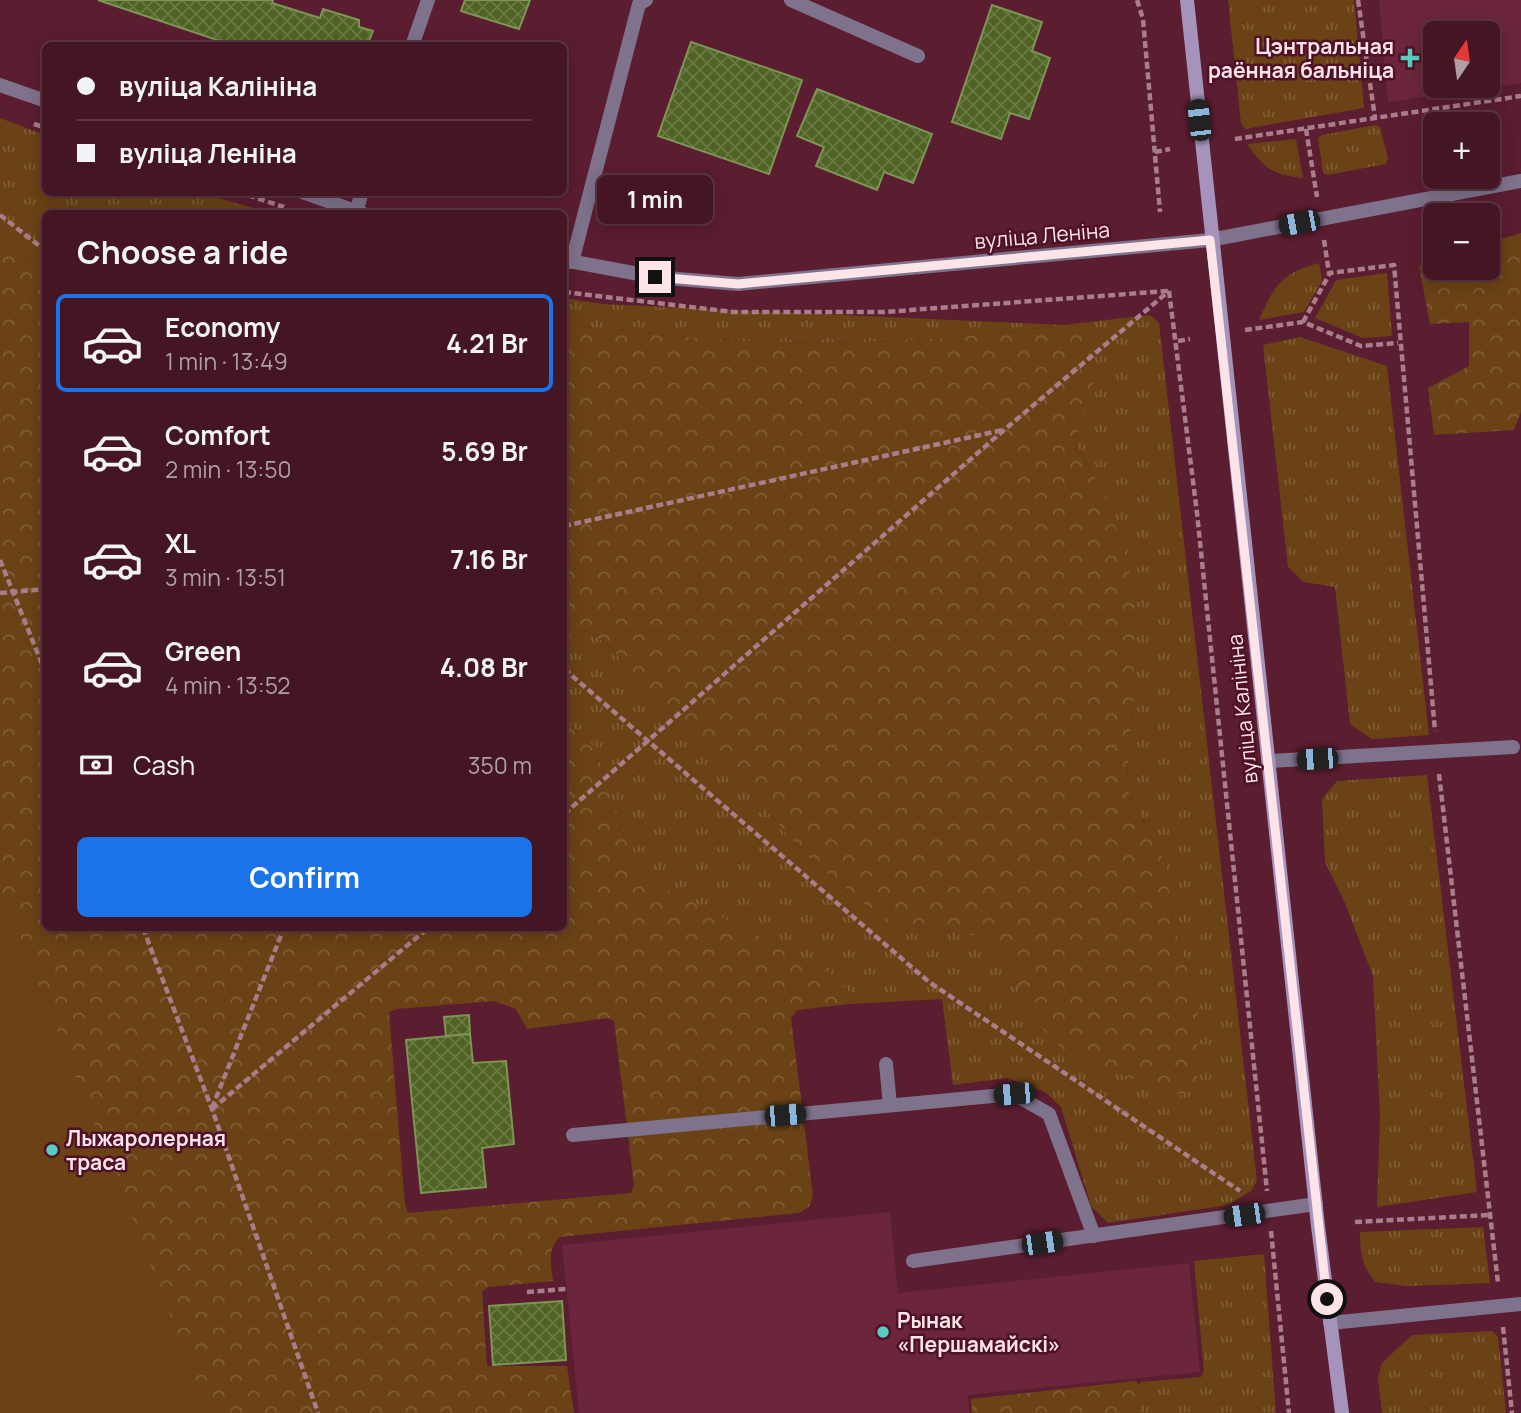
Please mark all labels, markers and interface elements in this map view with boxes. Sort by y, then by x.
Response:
north arrow [1423,21,1500,98]
map controls [1423,21,1500,280]
place label: Цэнтральная раённая бальніца [1208,32,1394,84]
marker: Цэнтральная раённая бальніца [1400,48,1420,68]
text: вуліца Калініна [119,68,317,104]
car [1187,98,1212,142]
button: + [1423,112,1500,189]
text: вуліца Леніна [119,135,297,171]
callout: 1 min [597,176,713,224]
text: 1 min [627,183,683,215]
button: − [1423,203,1500,280]
car [1277,209,1322,237]
street label: вуліца Леніна [973,215,1111,255]
text: Choose a ride [77,230,288,274]
route end [639,261,671,293]
text: Economy [165,309,280,345]
icon: car [81,312,144,375]
text: 4.21 Br [446,325,528,361]
text: 1 min · 13:49 [165,345,288,377]
text: Comfort [165,417,271,453]
icon: car [81,420,144,483]
text: 5.69 Br [441,433,528,469]
text: 2 min · 13:50 [165,453,292,485]
text: XL [165,525,196,561]
icon: car [81,528,144,591]
text: 7.16 Br [450,541,528,577]
text: 3 min · 13:51 [165,561,286,593]
text: Green [165,633,241,669]
street label: вуліца Калініна [1220,633,1264,785]
icon: car [81,636,144,699]
text: 4.08 Br [440,649,528,685]
text: 4 min · 13:52 [165,669,290,701]
icon: cash [77,746,115,784]
text: Cash [133,747,195,783]
car [1296,747,1339,771]
text: 350 m [468,749,532,781]
button: Confirm [77,837,532,917]
car [993,1082,1036,1106]
car [764,1103,807,1127]
place label: Лыжаролерная траса [66,1124,226,1176]
marker: Лыжаролерная траса [44,1142,60,1158]
car [1222,1202,1267,1228]
car [1020,1230,1065,1256]
route start [1311,1283,1343,1315]
place label: Рынак «Першамайскі» [897,1306,1060,1358]
marker: Рынак «Першамайскі» [875,1324,891,1340]

